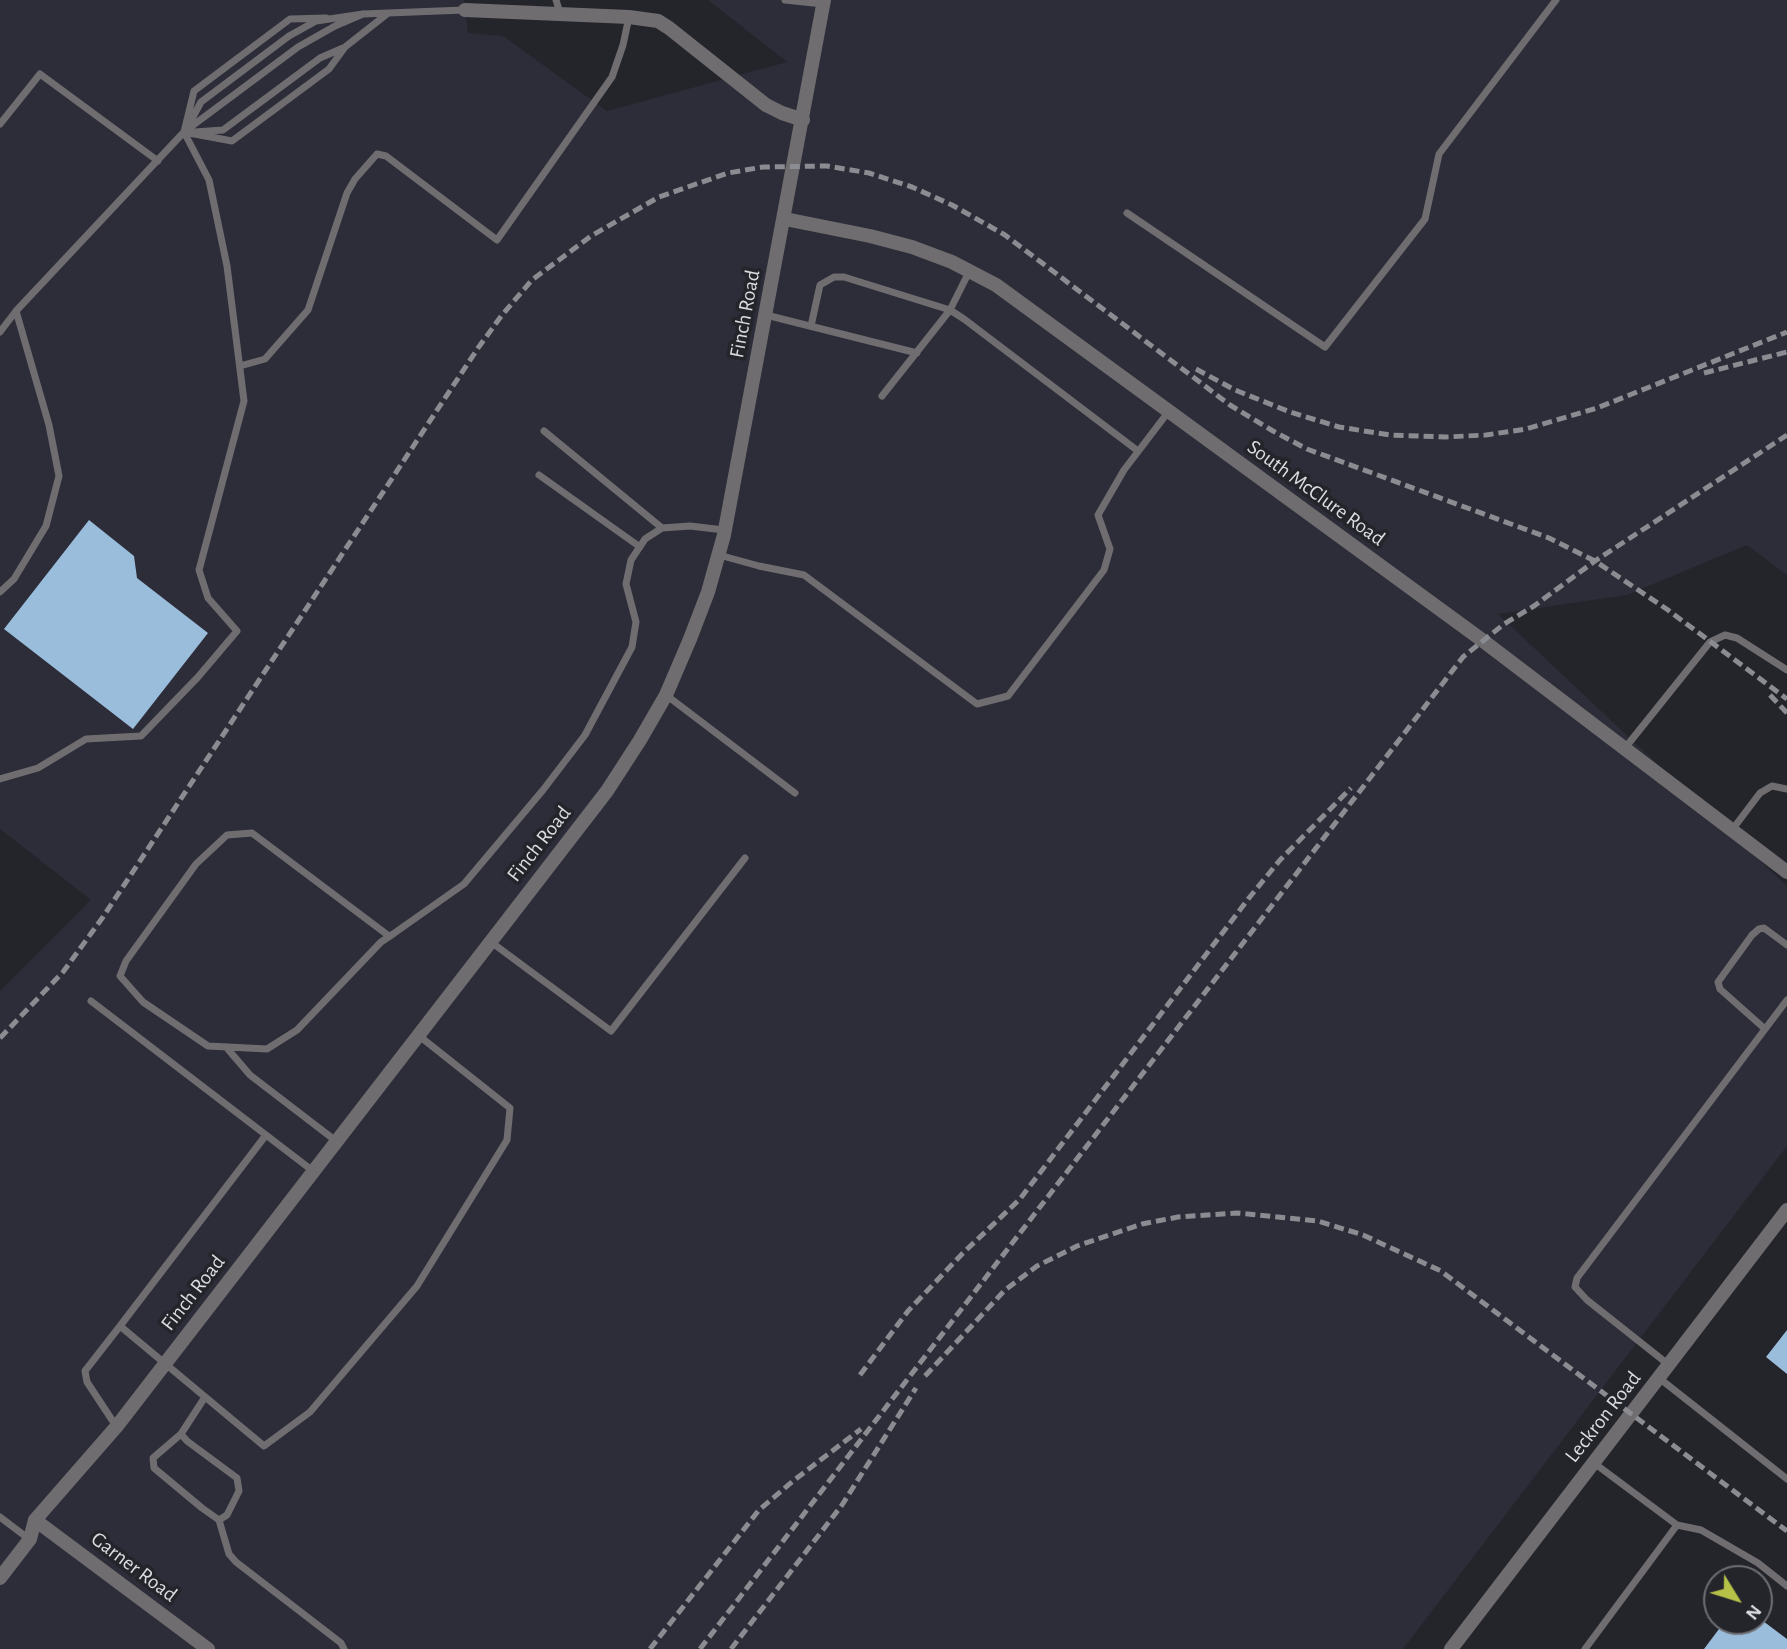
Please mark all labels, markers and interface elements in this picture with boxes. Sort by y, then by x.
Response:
street label: Finch Road [724,268,766,360]
street label: South McClure Road [1242,435,1390,551]
street label: Finch Road [502,801,576,887]
street label: Finch Road [156,1250,230,1336]
street label: Leckron Road [1560,1366,1646,1468]
street label: Garner Road [86,1526,182,1608]
north arrow [1703,1565,1773,1635]
text: N [1742,1601,1765,1623]

